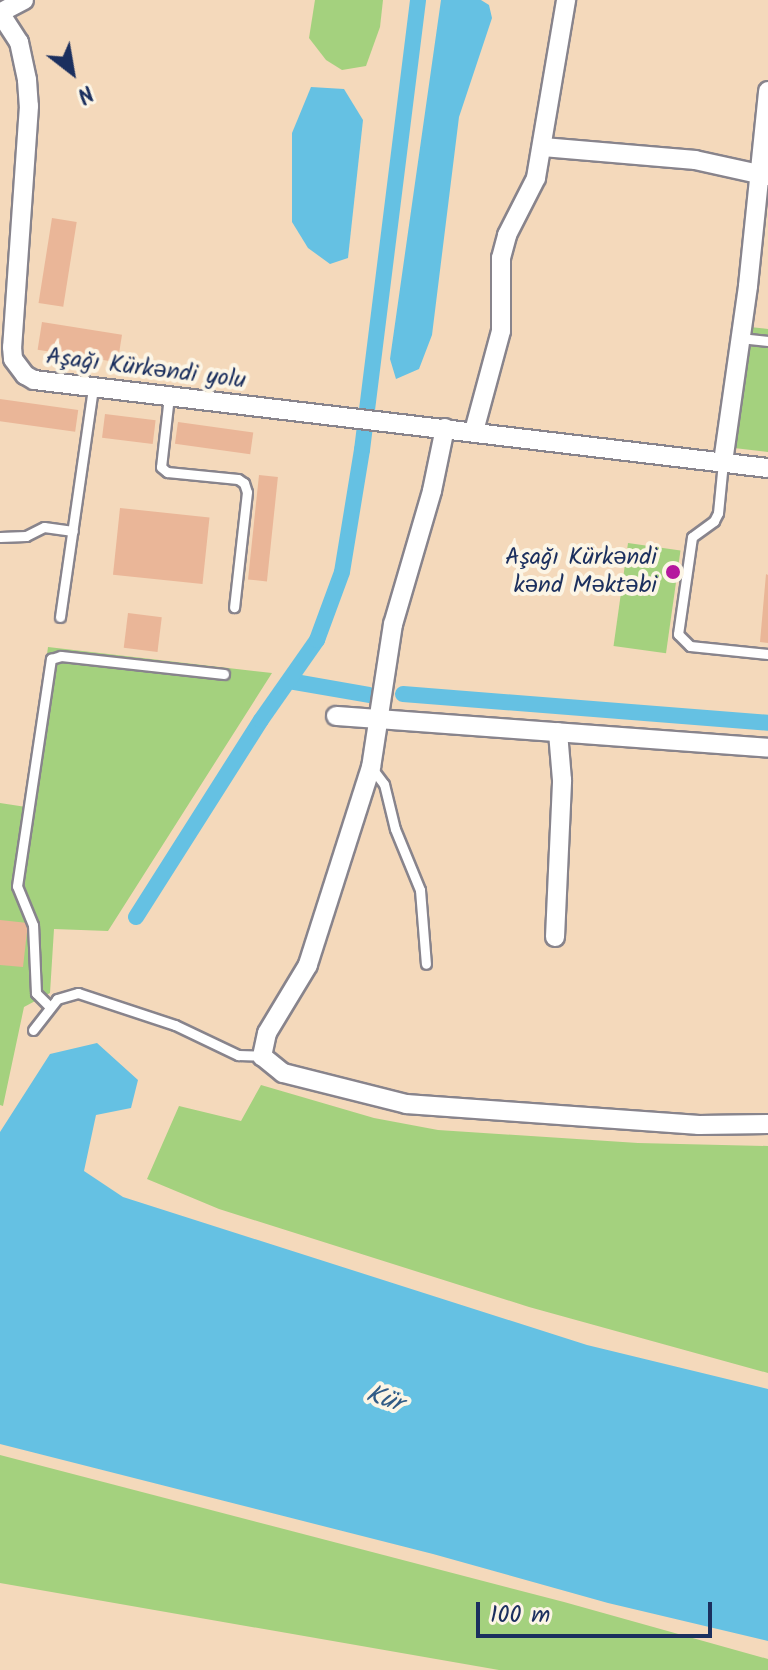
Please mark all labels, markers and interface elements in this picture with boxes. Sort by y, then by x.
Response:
north arrow [32,32,112,112]
text: N [70,74,100,112]
street label: Aşağı Kürkəndi yolu [44,342,248,396]
place label: Aşağı Kürkəndi kənd Məktəbi [505,544,657,600]
marker: Aşağı Kürkəndi kənd Məktəbi [664,563,682,581]
water label: Kür [362,1379,406,1421]
scale bar [480,1586,716,1636]
text: 100 m [490,1596,550,1635]

